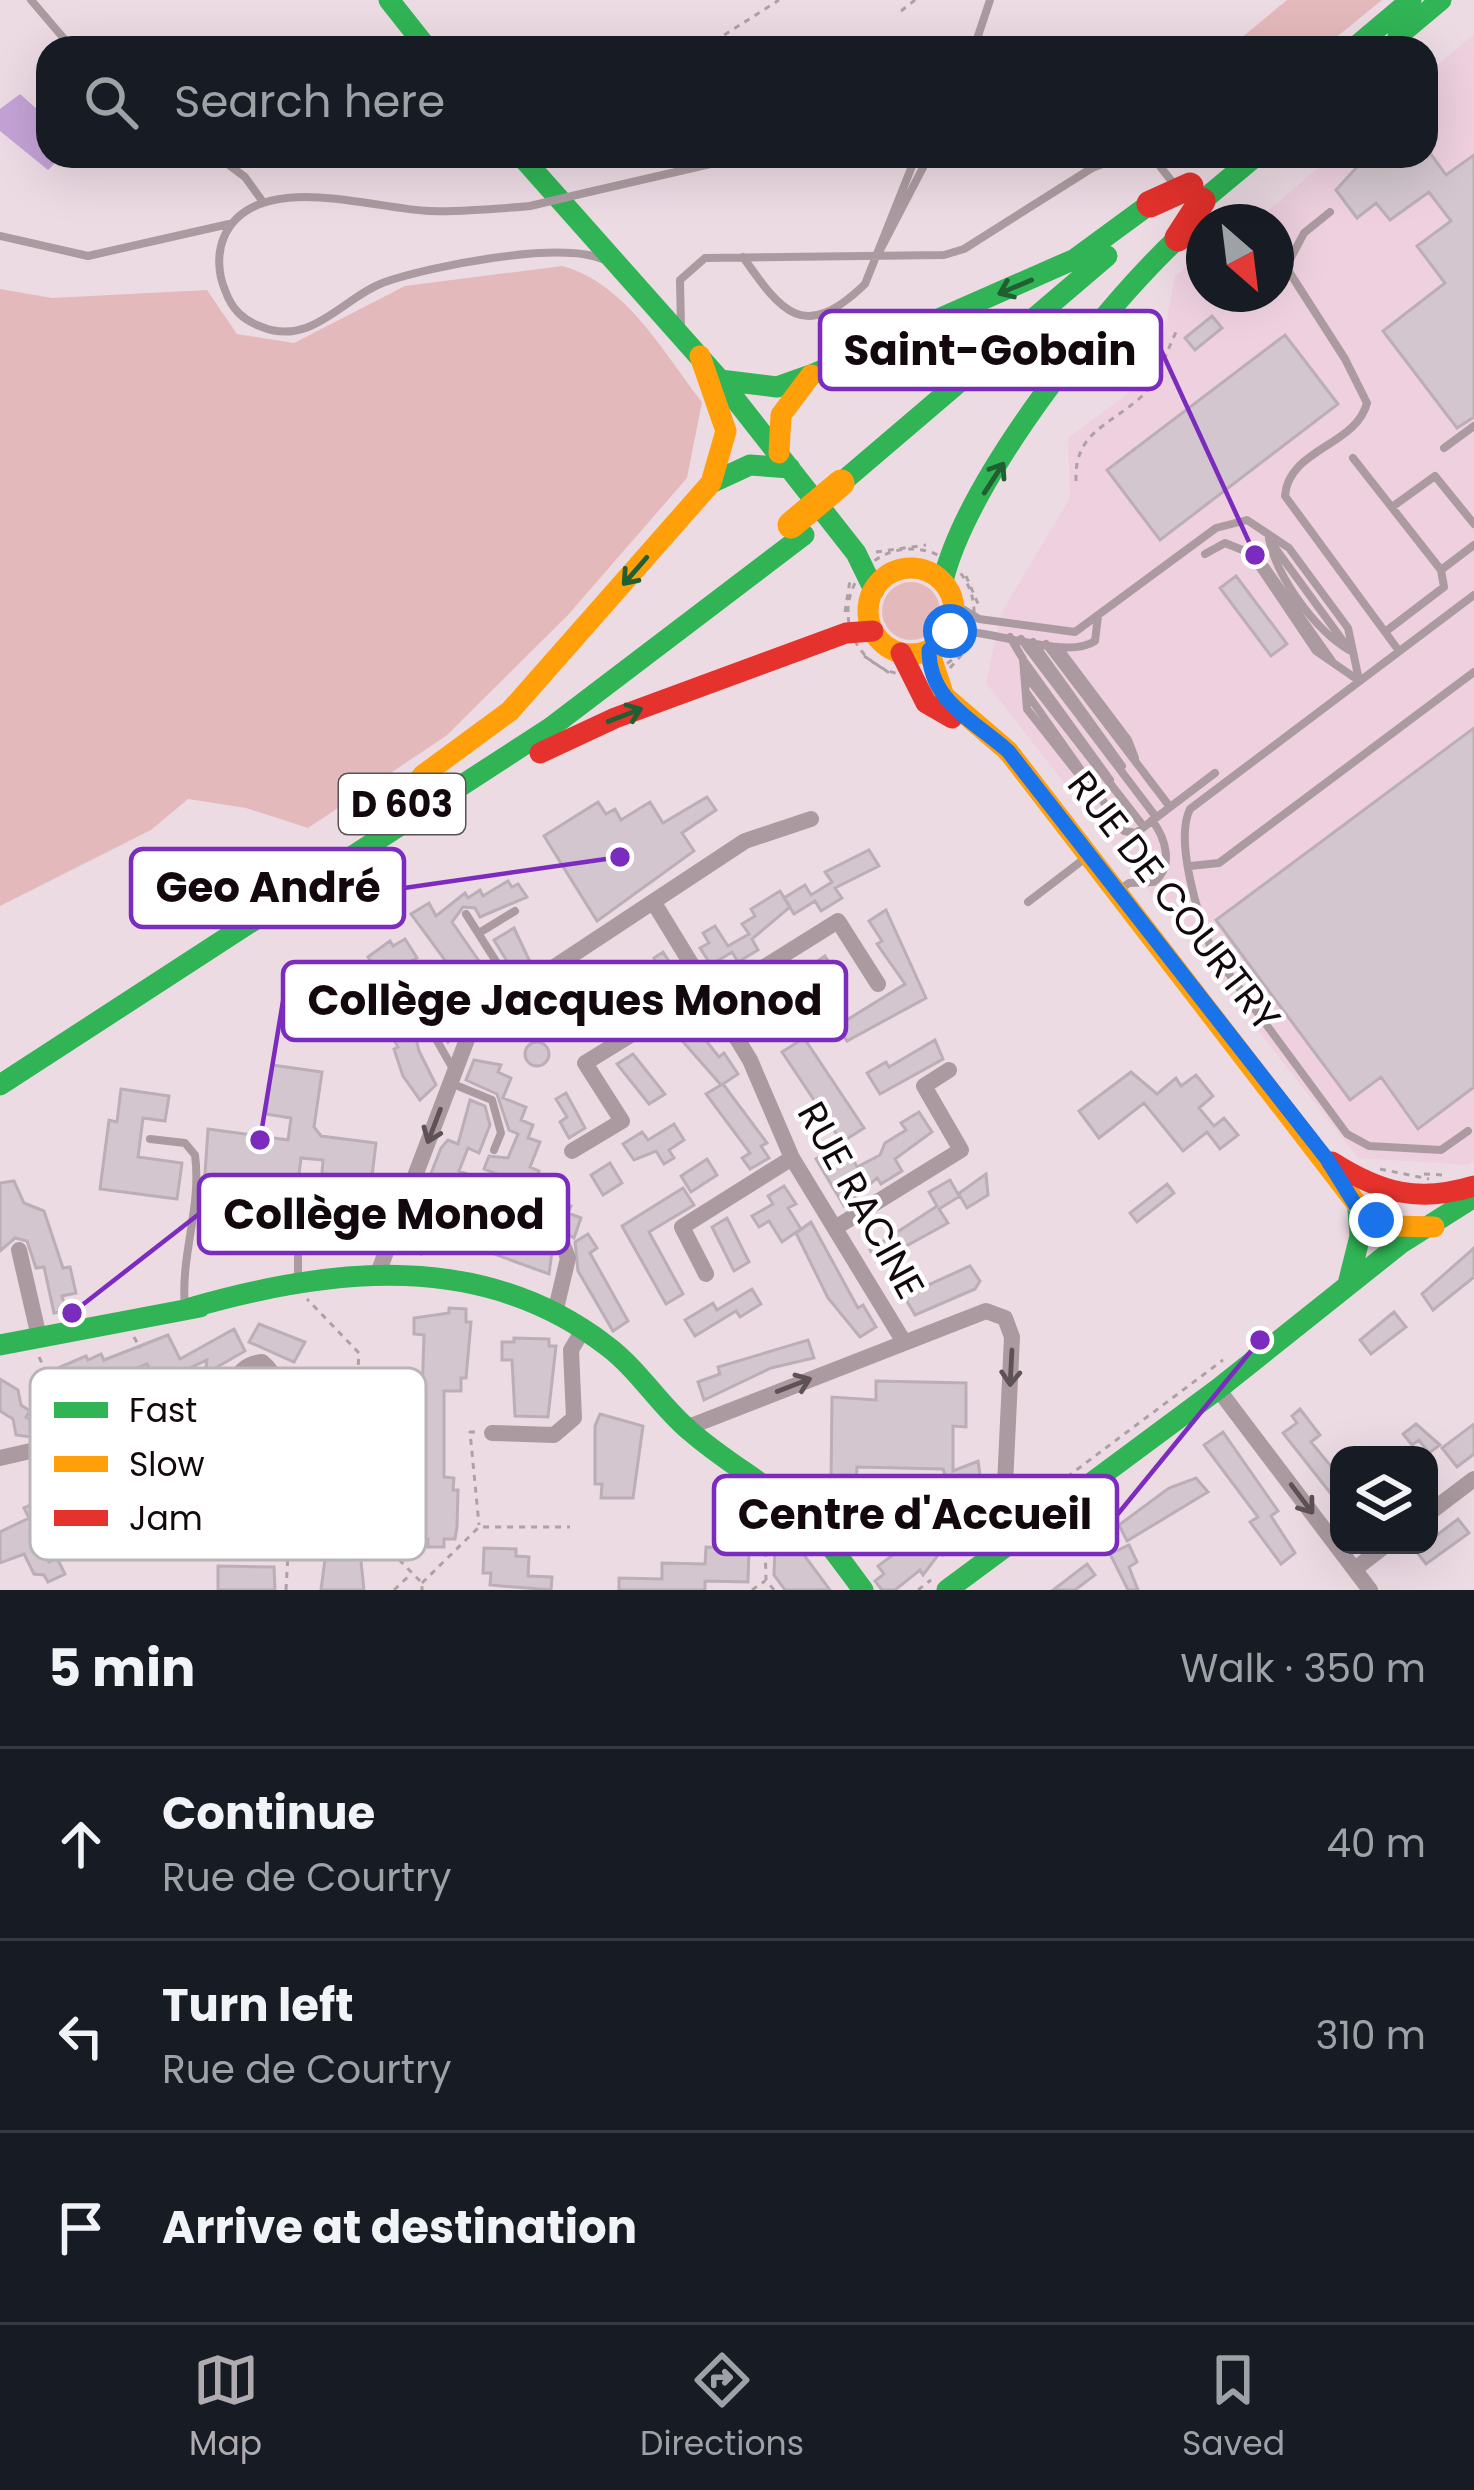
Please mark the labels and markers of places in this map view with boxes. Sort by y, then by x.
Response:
callout: Saint-Gobain [820,311,1161,389]
callout: Geo André [131,849,404,927]
callout: Collège Jacques Monod [283,962,846,1040]
callout: Collège Monod [199,1175,568,1253]
callout: Centre d'Accueil [714,1476,1117,1554]

